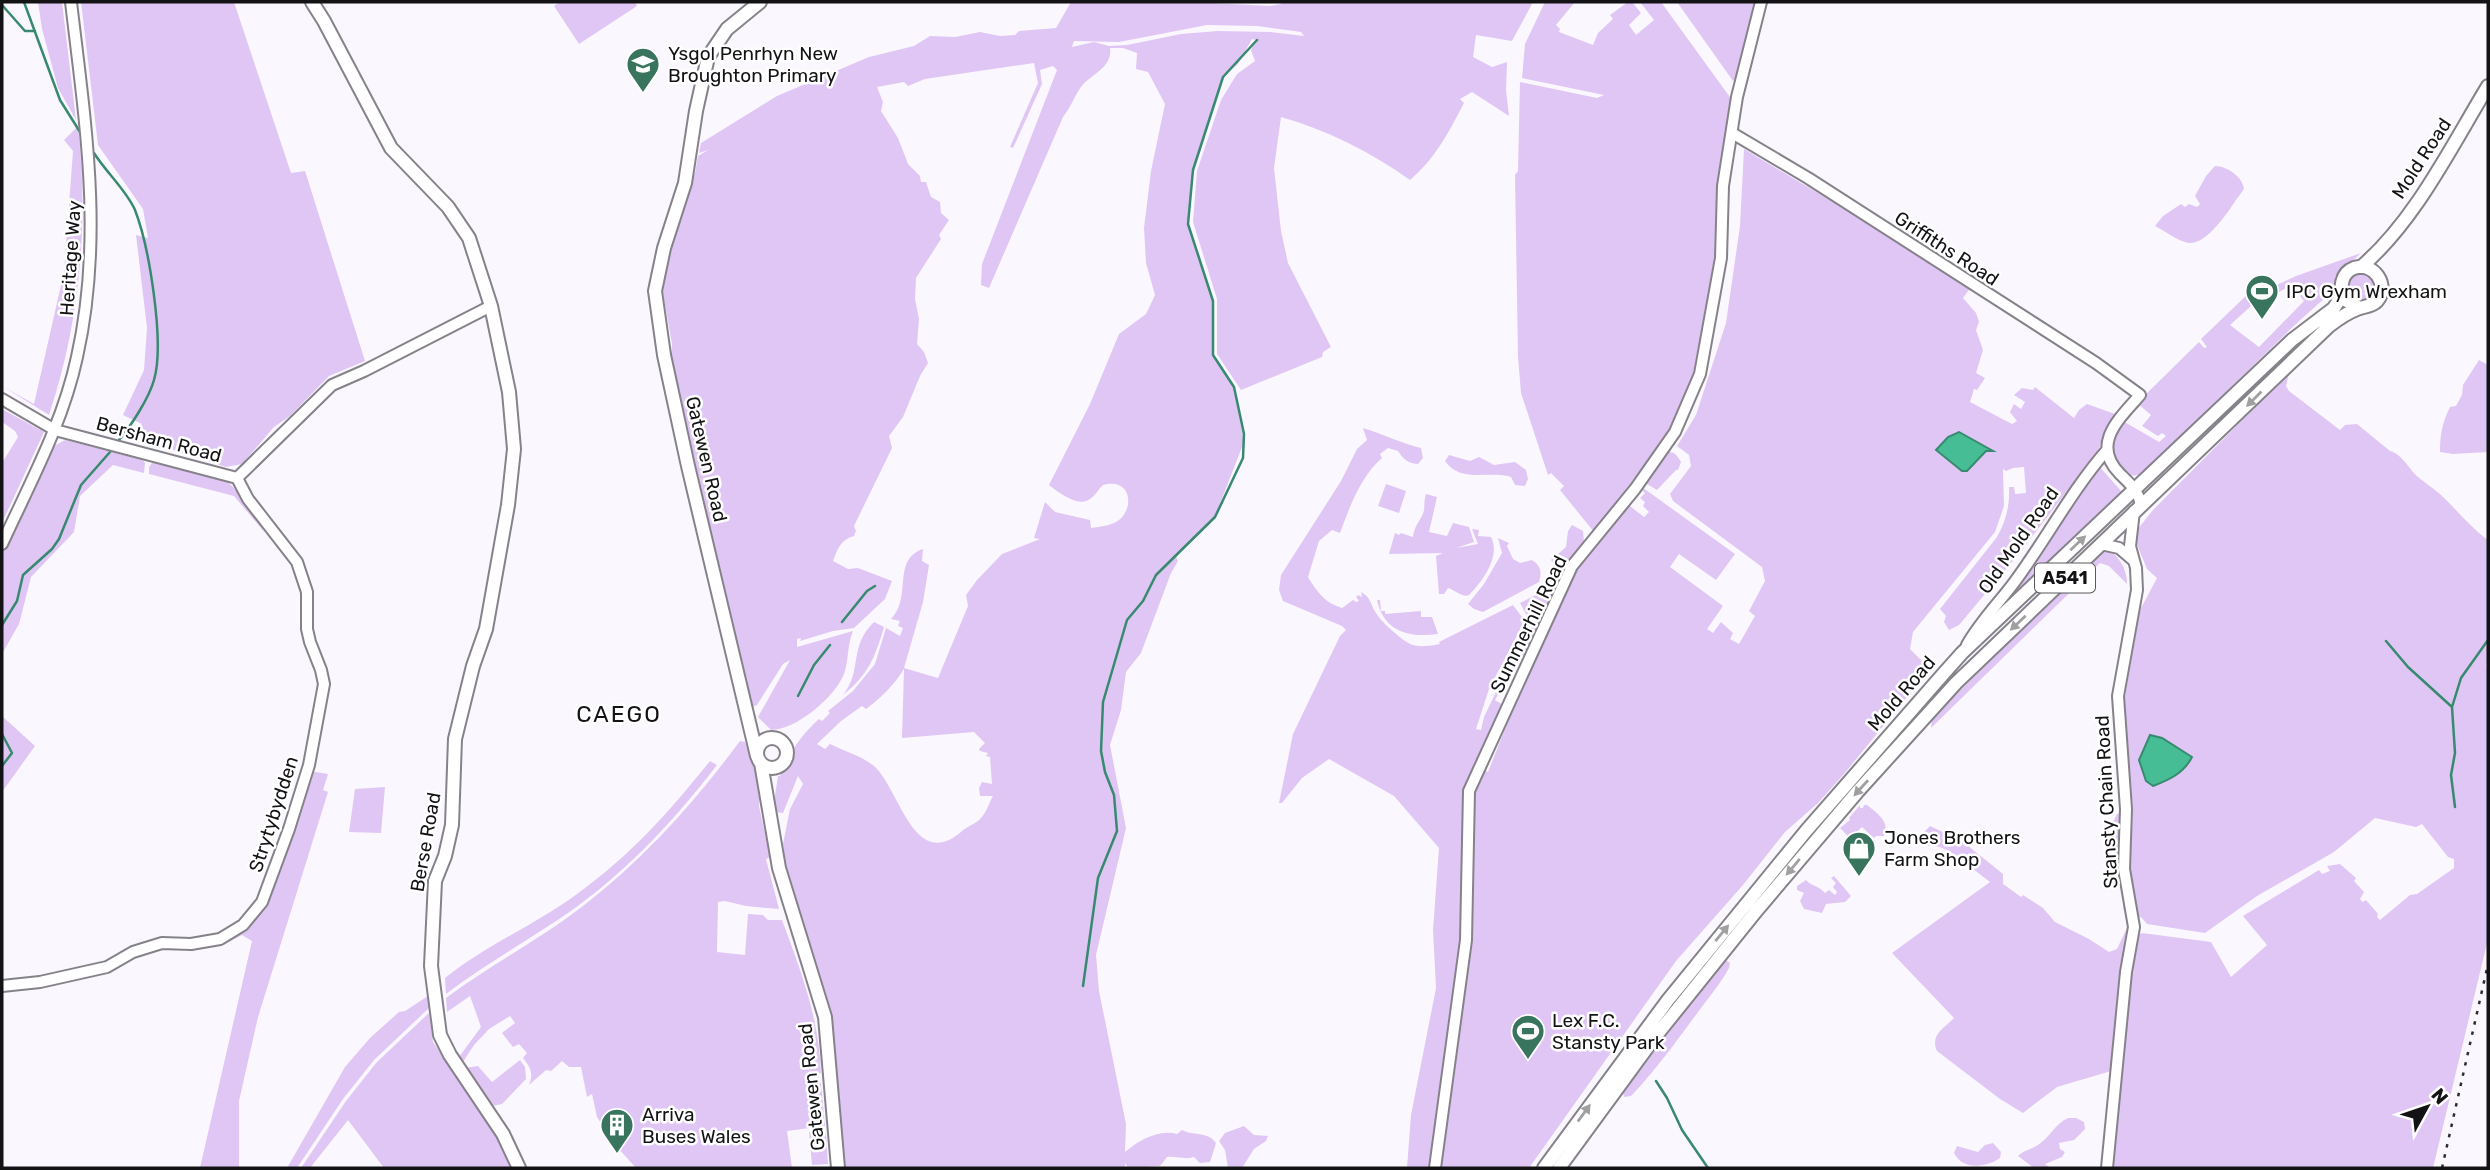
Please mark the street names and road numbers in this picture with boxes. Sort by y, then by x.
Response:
street label: Mold Road [2387,114,2456,203]
street label: Heritage Way [55,199,86,317]
street label: Griffiths Road [1890,206,2003,291]
street label: Gatewen Road [681,394,732,524]
street label: Bersham Road [94,412,224,467]
street label: Old Mold Road [1973,482,2064,598]
street label: Summerhill Road [1485,552,1572,697]
road number: A541 [2035,564,2095,592]
street label: Mold Road [1863,651,1940,735]
street label: Stansty Chain Road [2090,715,2123,889]
street label: Strytybydden [244,753,303,875]
street label: Berse Road [405,791,446,894]
street label: Gatewen Road [793,1022,830,1152]

